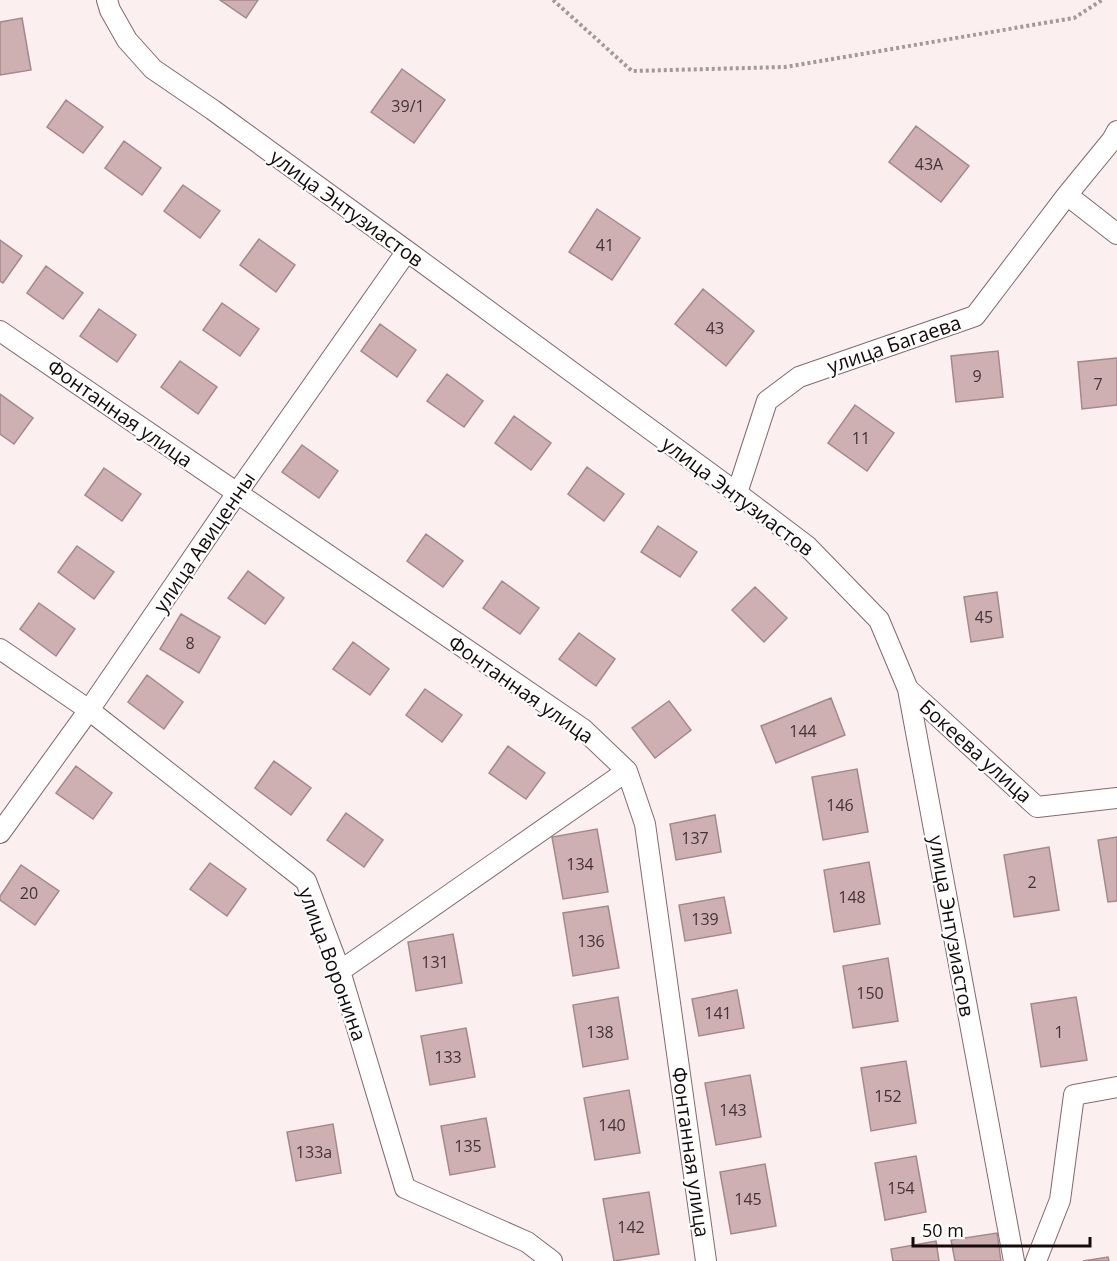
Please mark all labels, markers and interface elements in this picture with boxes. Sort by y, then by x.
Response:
house number: 39/1 [391,95,425,117]
street label: улица Энтузиастов [265,143,429,273]
house number: 43А [915,153,944,175]
house number: 41 [596,234,614,256]
street label: улица Багаева [823,308,965,380]
house number: 43 [706,317,724,339]
street label: Фонтанная улица [42,353,198,473]
house number: 9 [972,365,982,387]
house number: 7 [1093,373,1103,395]
house number: 11 [852,427,870,449]
street label: улица Энтузиастов [657,430,819,562]
street label: улица Авиценны [147,466,261,618]
house number: 45 [975,606,993,628]
street label: Фонтанная улица [443,629,599,749]
house number: 8 [185,632,195,654]
street label: Бокеева улица [914,693,1038,809]
house number: 144 [789,720,817,742]
house number: 146 [826,794,854,816]
house number: 137 [681,827,709,849]
street label: улица Энтузиастов [923,833,981,1019]
house number: 134 [566,853,594,875]
house number: 2 [1027,871,1037,893]
house number: 20 [20,882,38,904]
street label: улица Воронина [293,884,373,1044]
house number: 148 [838,886,866,908]
house number: 139 [691,908,719,930]
house number: 136 [577,930,605,952]
house number: 131 [421,951,449,973]
house number: 150 [856,982,884,1004]
house number: 141 [704,1002,732,1024]
house number: 138 [586,1021,614,1043]
house number: 1 [1054,1021,1064,1043]
house number: 133 [434,1046,462,1068]
street label: Фонтанная улица [666,1065,716,1239]
house number: 152 [874,1085,902,1107]
house number: 143 [719,1099,747,1121]
house number: 140 [598,1114,626,1136]
house number: 135 [454,1135,482,1157]
house number: 133а [296,1141,332,1163]
house number: 154 [887,1177,915,1199]
house number: 145 [734,1188,762,1210]
scale bar [913,1210,1090,1248]
house number: 142 [617,1216,645,1238]
text: 50 m [922,1218,964,1242]

